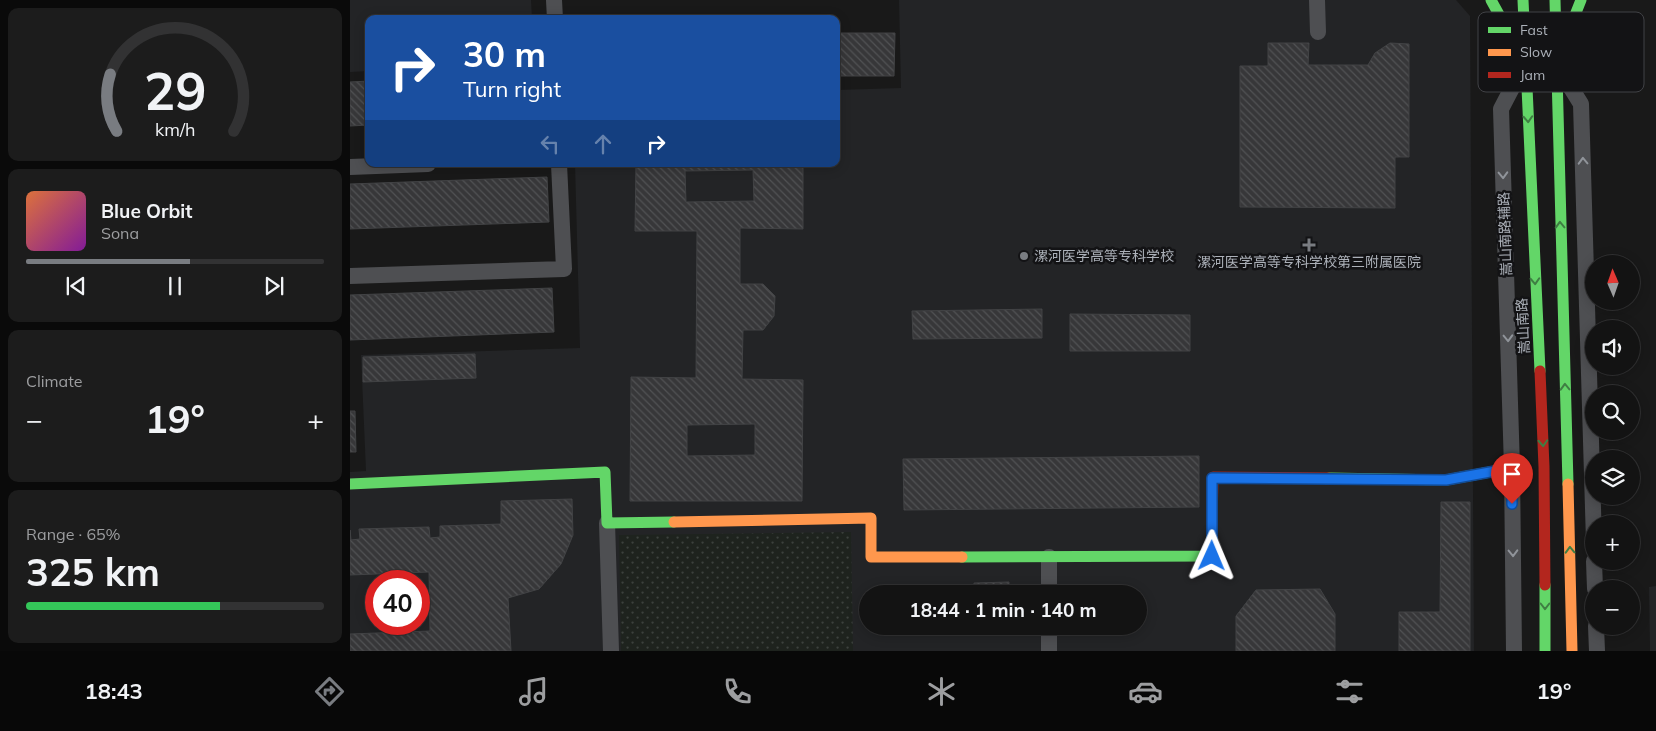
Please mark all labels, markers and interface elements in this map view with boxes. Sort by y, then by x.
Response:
legend [1478,12,1644,92]
text: Fast [1520,21,1548,39]
text: 30 m [463,32,546,76]
icon: right [380,35,445,100]
text: Slow [1520,43,1552,61]
text: 29 [144,58,206,123]
text: Jam [1520,66,1545,84]
text: Turn right [463,75,561,103]
one-way arrow [1523,115,1533,123]
text: km/h [155,118,195,140]
icon: left [536,130,564,158]
icon: ahead [589,130,617,158]
icon: right [642,130,670,158]
one-way arrow [1577,157,1588,165]
one-way arrow [1498,172,1509,180]
street label: 嵩山南路辅路 [1495,192,1515,276]
text: Blue Orbit [101,199,192,223]
one-way arrow [1555,221,1566,229]
text: Sona [101,223,139,243]
marker: 漯河医学高等专科学校第三附属医院 [1302,238,1316,252]
place label: 漯河医学高等专科学校 [1034,247,1174,265]
marker: 漯河医学高等专科学校 [1018,250,1030,262]
place label: 漯河医学高等专科学校第三附属医院 [1197,253,1421,271]
north arrow [1585,255,1640,310]
map controls [1585,255,1640,635]
icon: previous [62,272,90,300]
icon: pause [161,272,189,300]
icon: next [260,272,288,300]
one-way arrow [1530,277,1541,285]
street label: 嵩山南路 [1513,298,1533,354]
button: sound [1585,320,1640,375]
one-way arrow [1503,334,1513,342]
text: Climate [26,371,82,391]
one-way arrow [1560,383,1570,391]
button: search [1585,385,1640,440]
text: 19° [145,395,205,443]
text: − [26,402,43,437]
text: + [307,402,324,437]
one-way arrow [1537,440,1548,448]
button: layers [1585,450,1640,505]
pin [1491,453,1533,504]
icon: arrive [1498,460,1526,488]
button: + [1585,515,1640,570]
text: Range · 65% [26,524,121,544]
position arrow [1185,529,1237,581]
one-way arrow [1564,546,1575,554]
text: 325 km [26,548,160,596]
one-way arrow [1508,550,1518,557]
speed limit sign: 40 [365,570,430,635]
button: − [1585,580,1640,635]
text: 18:44 · 1 min · 140 m [909,598,1097,622]
one-way arrow [1540,602,1550,610]
icon: directions [312,674,347,709]
icon: music [516,674,551,709]
icon: phone [720,674,755,709]
icon: climate [924,674,959,709]
icon: car [1128,674,1163,709]
icon: filters [1332,674,1367,709]
text: 18:43 [85,677,143,705]
text: 19° [1537,677,1571,705]

